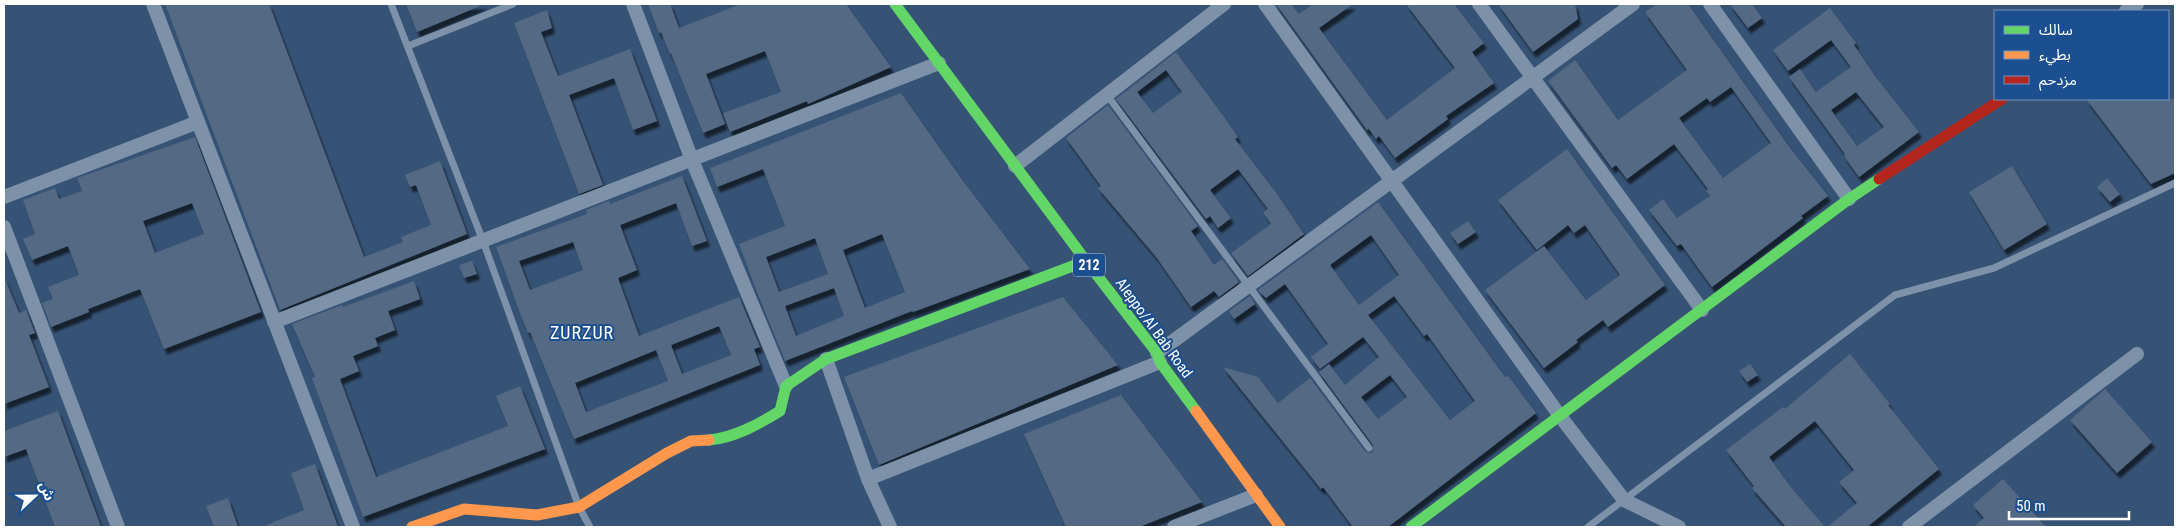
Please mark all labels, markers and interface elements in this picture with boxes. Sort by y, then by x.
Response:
legend [1994,10,2169,100]
text: سالك [2039,21,2073,39]
text: بطيء [2039,46,2071,66]
text: مزدحم [2039,71,2077,91]
road number: 212 [1073,254,1105,276]
street label: Aleppo/Al Bab Road [1112,275,1196,381]
district label: ZURZUR [550,322,614,343]
north arrow [10,471,60,521]
text: ش [36,479,58,503]
scale bar [2009,488,2129,520]
text: 50 m [2016,497,2046,515]

